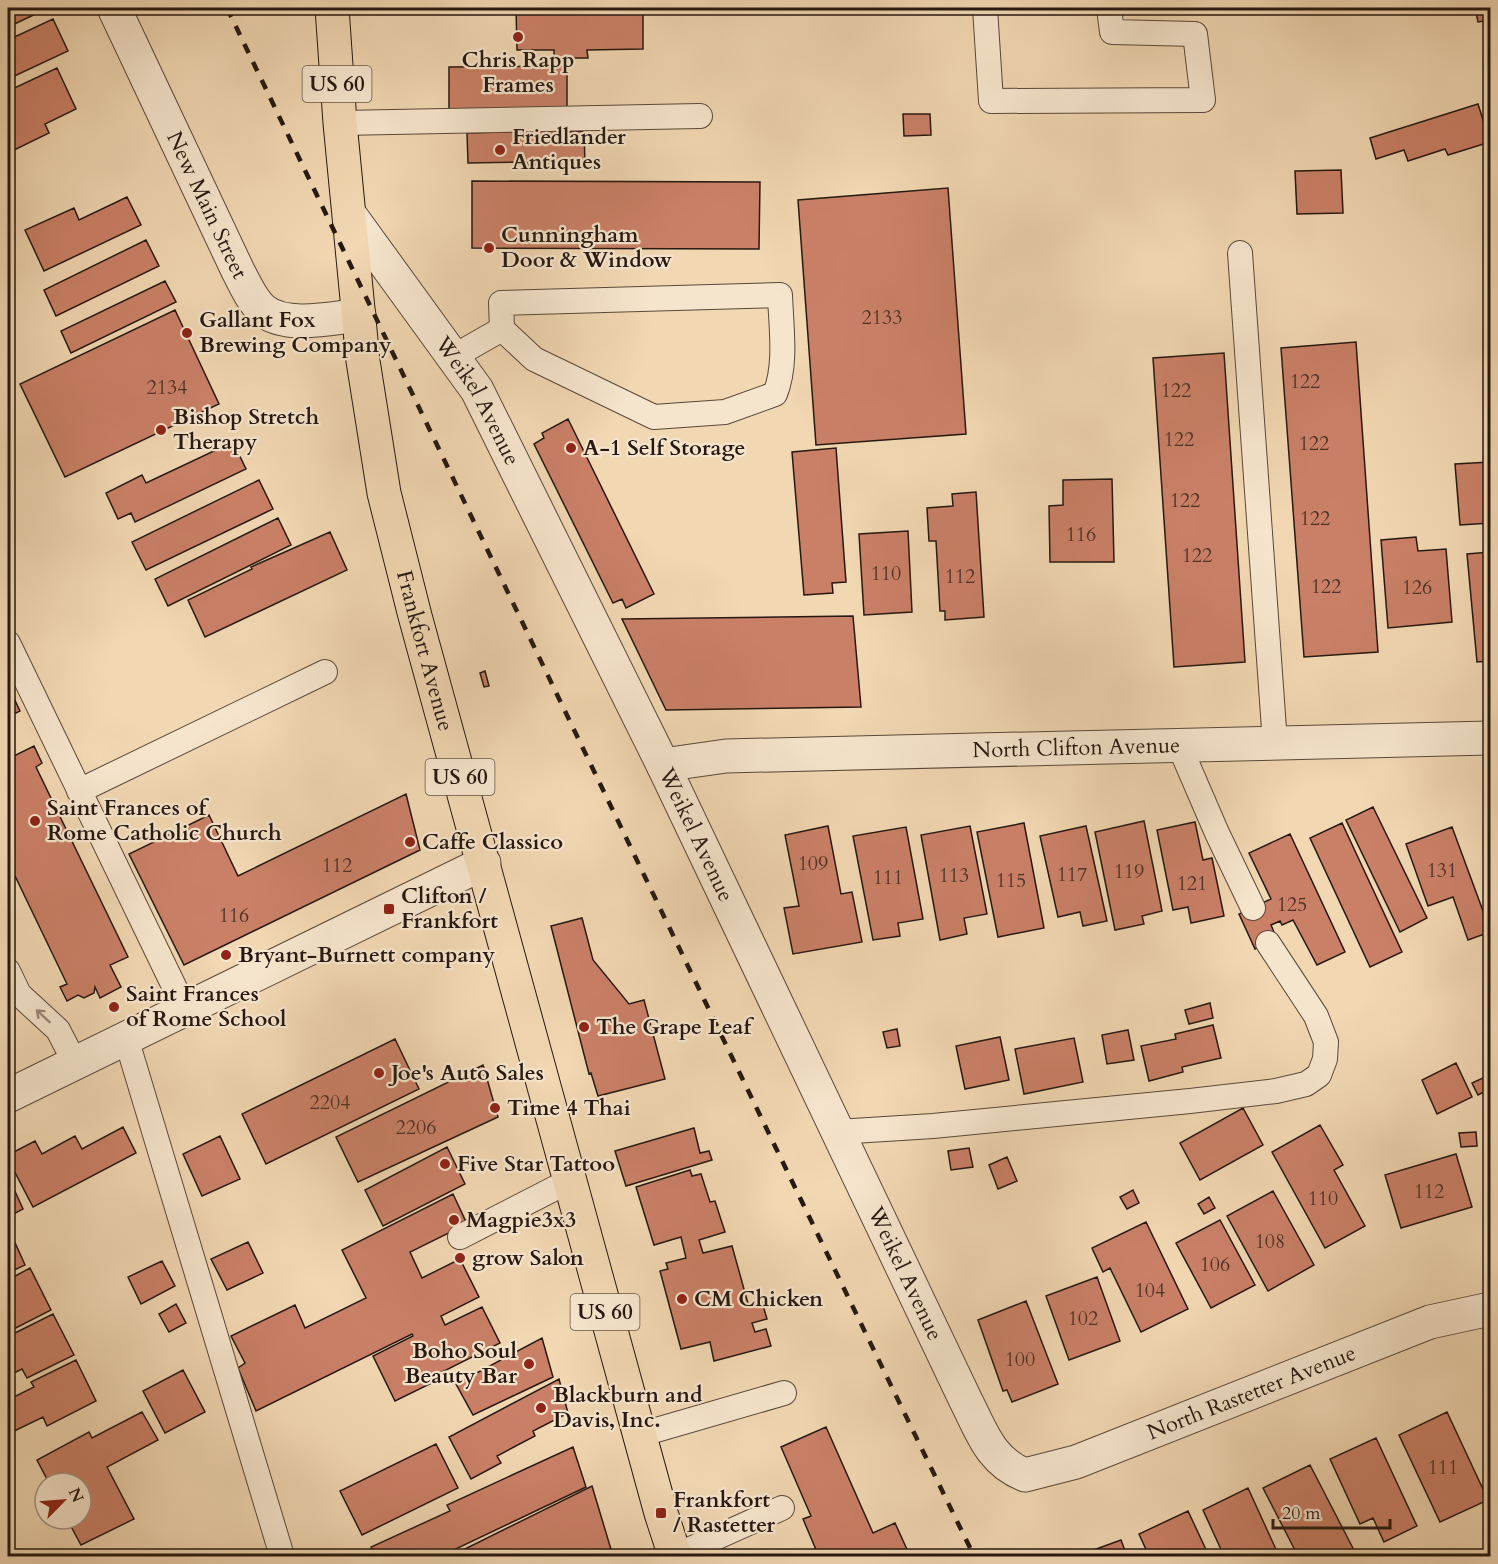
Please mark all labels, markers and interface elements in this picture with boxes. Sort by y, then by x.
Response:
marker: Chris Rapp Frames [511,30,525,44]
place label: Chris Rapp Frames [462,45,574,100]
road number: US 60 [302,66,372,102]
place label: Friedlander Antiques [512,122,626,177]
street label: New Main Street [159,126,255,284]
marker: Friedlander Antiques [493,143,507,157]
place label: Cunningham Door & Window [501,220,672,275]
marker: Cunningham Door & Window [482,241,496,255]
house number: 2133 [862,304,902,331]
place label: Gallant Fox Brewing Company [199,305,392,360]
marker: Gallant Fox Brewing Company [180,326,194,340]
street label: Weikel Avenue [427,330,527,470]
house number: 122 [1290,368,1320,395]
house number: 2134 [147,374,187,401]
house number: 122 [1161,377,1191,404]
place label: Bishop Stretch Therapy [173,402,319,457]
marker: Bishop Stretch Therapy [154,423,168,437]
house number: 122 [1164,426,1194,453]
house number: 122 [1299,430,1329,457]
place label: A-1 Self Storage [583,433,745,463]
marker: A-1 Self Storage [564,441,578,455]
house number: 122 [1170,487,1200,514]
house number: 122 [1300,505,1330,532]
house number: 116 [1066,521,1096,548]
house number: 122 [1182,542,1212,569]
house number: 110 [871,560,901,587]
house number: 112 [945,563,975,590]
street label: Frankfort Avenue [389,567,461,734]
house number: 122 [1311,573,1341,600]
house number: 126 [1402,574,1432,601]
street label: North Clifton Avenue [972,730,1180,765]
road number: US 60 [426,759,494,795]
street label: Weikel Avenue [651,762,741,907]
place label: Saint Frances of Rome Catholic Church [47,793,282,848]
marker: Saint Frances of Rome Catholic Church [28,814,42,828]
place label: Caffe Classico [422,827,563,857]
marker: Caffe Classico [403,835,417,849]
house number: 109 [798,850,828,877]
house number: 112 [322,852,352,879]
house number: 131 [1427,857,1457,884]
house number: 119 [1114,858,1144,885]
house number: 117 [1057,861,1087,888]
house number: 113 [939,862,969,889]
house number: 111 [873,864,903,891]
house number: 115 [996,867,1026,894]
house number: 121 [1177,870,1207,897]
place label: Clifton / Frankfort [401,881,498,936]
house number: 125 [1277,891,1307,918]
house number: 116 [219,902,249,929]
marker: Clifton / Frankfort [382,902,396,916]
place label: Bryant-Burnett company [238,940,496,970]
marker: Bryant-Burnett company [219,948,233,962]
place label: Saint Frances of Rome School [126,979,287,1034]
marker: Saint Frances of Rome School [107,1000,121,1014]
one-way arrow [36,1009,51,1023]
place label: The Grape Leaf [596,1012,754,1042]
marker: The Grape Leaf [577,1020,591,1034]
place label: Joe's Auto Sales [388,1058,544,1088]
marker: Joe's Auto Sales [372,1066,386,1080]
house number: 2204 [310,1089,350,1116]
place label: Time 4 Thai [507,1093,631,1123]
marker: Time 4 Thai [488,1101,502,1115]
house number: 2206 [396,1114,436,1141]
place label: Five Star Tattoo [457,1149,615,1179]
marker: Five Star Tattoo [438,1157,452,1171]
house number: 112 [1414,1178,1444,1205]
house number: 110 [1308,1185,1338,1212]
street label: Weikel Avenue [860,1201,950,1345]
place label: Magpie3x3 [466,1205,576,1235]
marker: Magpie3x3 [447,1213,461,1227]
house number: 108 [1255,1228,1285,1255]
place label: grow Salon [472,1243,584,1273]
marker: grow Salon [453,1251,467,1265]
house number: 106 [1200,1251,1230,1278]
house number: 104 [1135,1277,1165,1304]
place label: CM Chicken [694,1284,823,1314]
marker: CM Chicken [675,1292,689,1306]
road number: US 60 [570,1294,640,1330]
house number: 102 [1068,1305,1098,1332]
place label: Boho Soul Beauty Bar [404,1336,518,1391]
street label: North Rastetter Avenue [1143,1338,1360,1447]
house number: 100 [1005,1346,1035,1373]
marker: Boho Soul Beauty Bar [522,1357,536,1371]
place label: Blackburn and Davis, Inc. [553,1380,703,1435]
marker: Blackburn and Davis, Inc. [534,1401,548,1415]
house number: 111 [1428,1454,1458,1481]
north arrow [33,1471,93,1531]
text: N [63,1484,89,1506]
place label: Frankfort / Rastetter [673,1485,775,1540]
scale bar [1273,1492,1390,1530]
text: 20 m [1282,1501,1321,1526]
marker: Frankfort / Rastetter [654,1506,668,1520]

